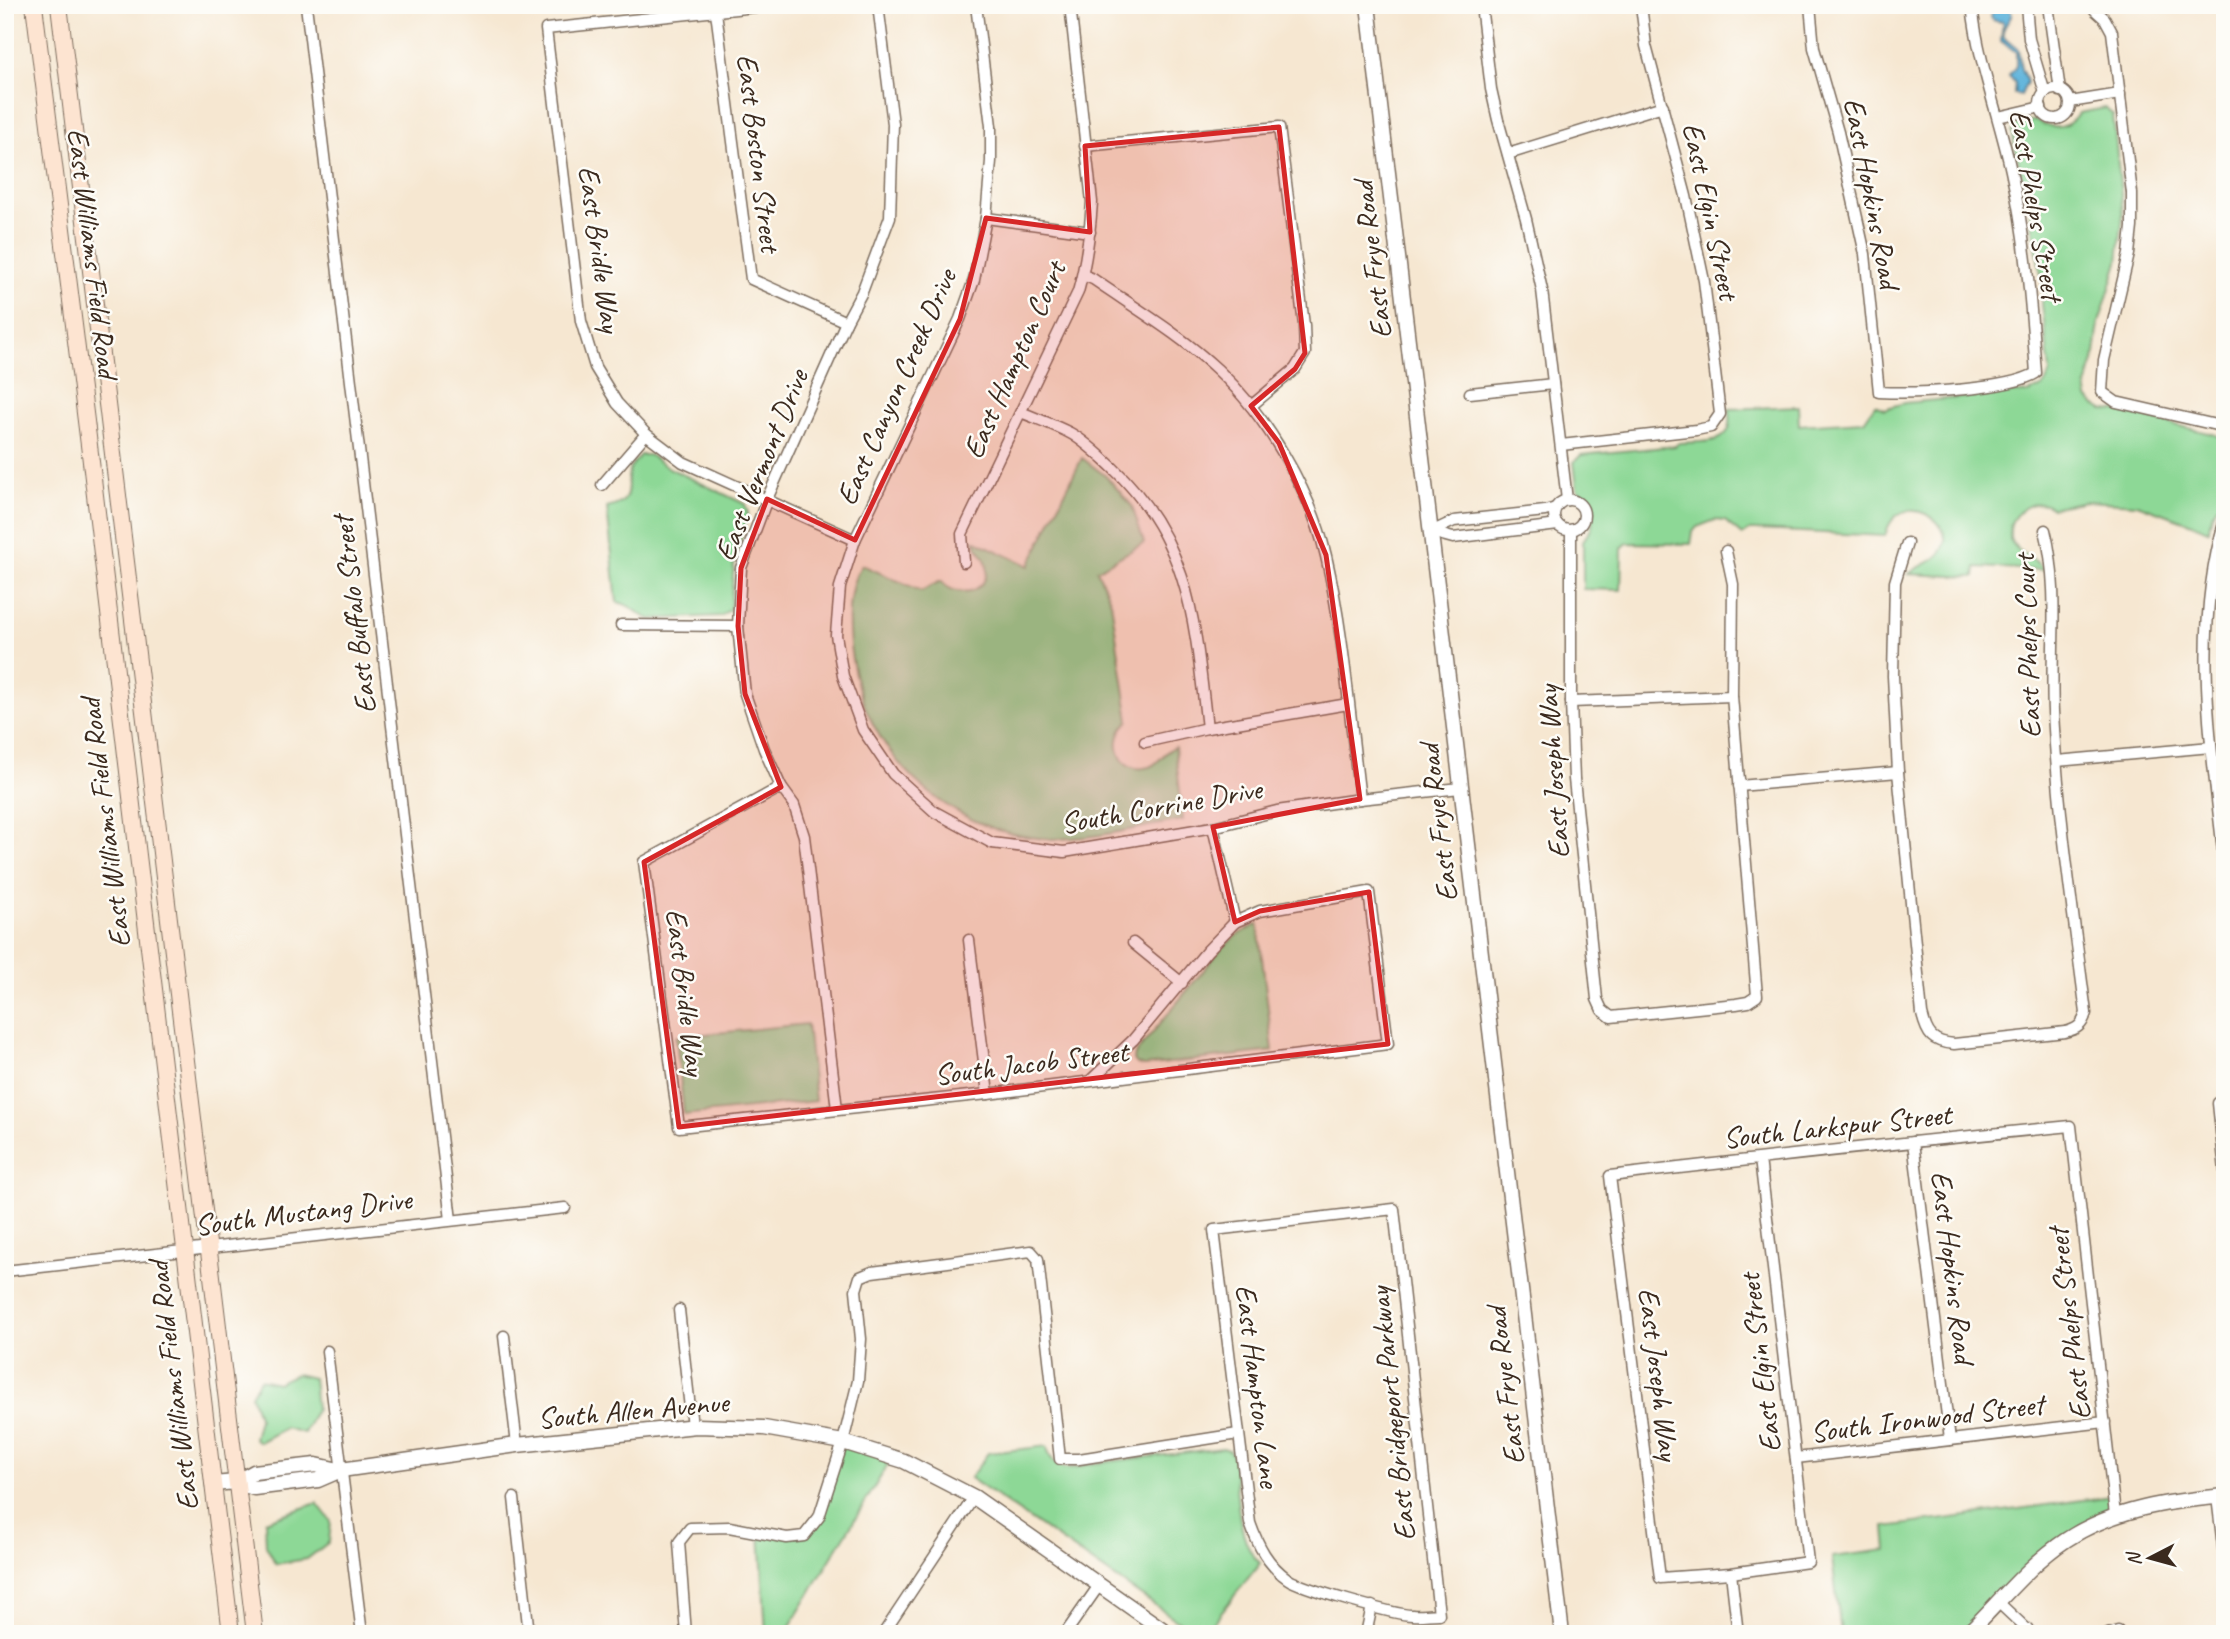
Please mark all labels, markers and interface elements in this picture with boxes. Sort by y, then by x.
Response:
street label: East Boston Street [728,52,790,257]
street label: East Hopkins Road [1835,95,1910,295]
street label: East Phelps Street [2001,107,2072,307]
street label: East Elgin Street [1674,119,1749,306]
street label: East Williams Field Road [59,126,128,384]
street label: East Bridle Way [570,164,631,337]
street label: East Frye Road [1343,175,1400,341]
street label: East Hampton Court [954,253,1076,464]
street label: East Canyon Creek Drive [827,261,966,511]
street label: East Vermont Drive [705,362,817,566]
street label: East Buffalo Street [323,510,385,716]
street label: East Phelps Court [2005,550,2049,739]
street label: East Joseph Way [1528,681,1578,860]
street label: East Williams Field Road [70,692,139,950]
street label: East Frye Road [1409,738,1466,904]
street label: South Corrine Drive [1058,769,1267,842]
street label: East Bridle Way [657,907,715,1080]
street label: South Jacob Street [932,1032,1133,1094]
street label: South Larkspur Street [1721,1095,1956,1157]
street label: East Hopkins Road [1922,1169,1984,1369]
street label: South Mustang Drive [193,1180,416,1244]
street label: East Phelps Street [2038,1222,2100,1422]
street label: East Williams Field Road [138,1255,207,1513]
street label: East Elgin Street [1730,1268,1790,1454]
street label: East Hampton Lane [1227,1282,1290,1492]
street label: East Bridgeport Parkway [1360,1283,1424,1543]
street label: East Joseph Way [1630,1286,1689,1465]
street label: East Frye Road [1476,1301,1533,1467]
street label: South Allen Avenue [536,1383,732,1437]
street label: South Ironwood Street [1808,1384,2050,1451]
north arrow [2114,1524,2184,1594]
text: N [2121,1549,2147,1567]

